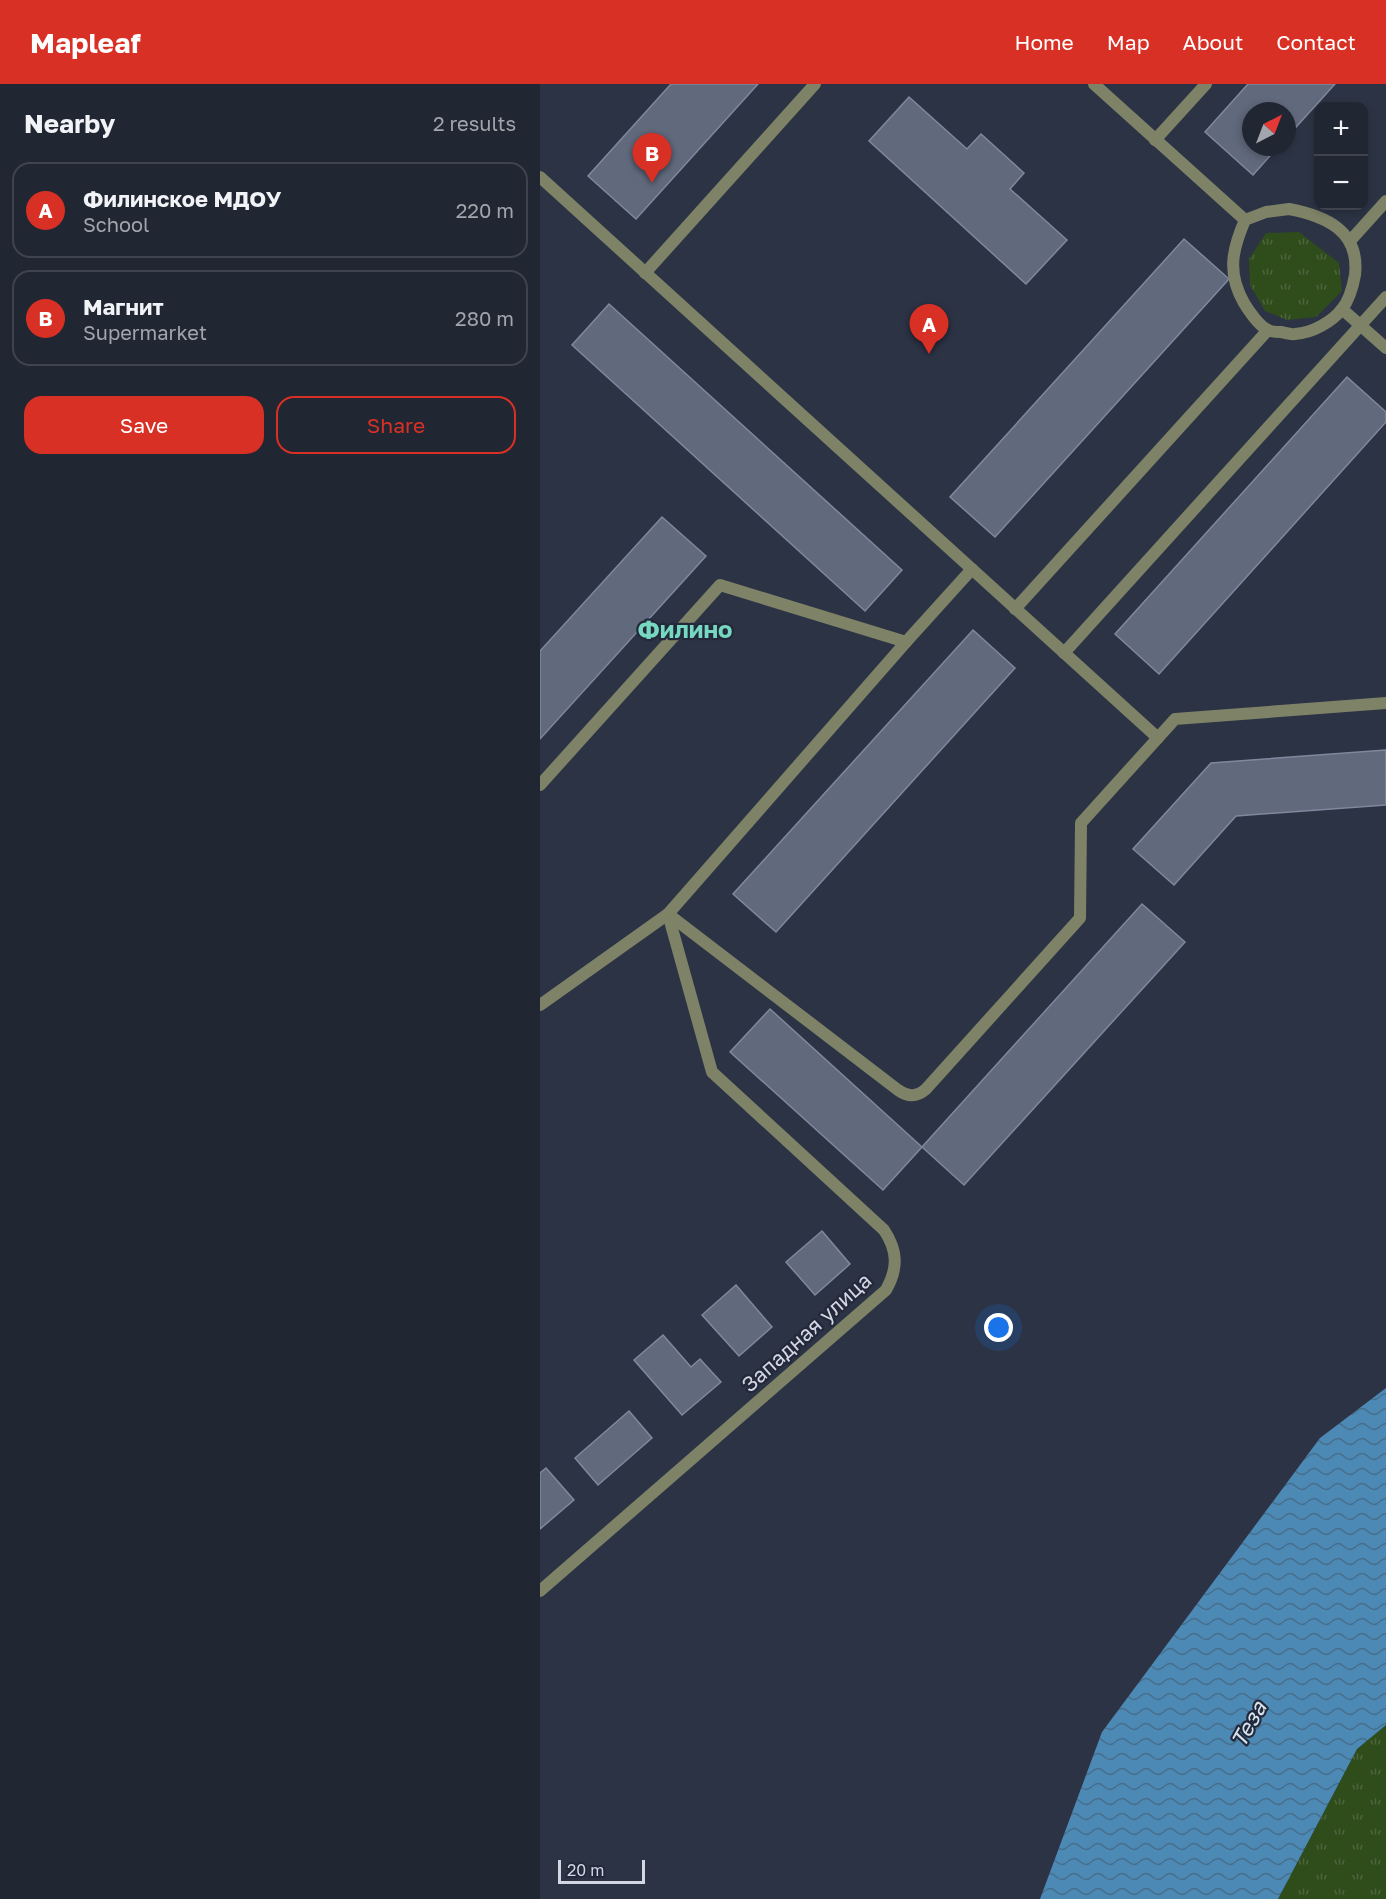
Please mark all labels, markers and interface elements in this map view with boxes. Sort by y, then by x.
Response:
text: Mapleaf [30,26,141,59]
text: Home [1014,29,1074,55]
text: Map [1107,29,1150,55]
text: About [1183,29,1243,55]
text: Contact [1276,29,1356,55]
north arrow [1242,102,1296,156]
map controls [1314,102,1368,210]
button: + [1314,102,1368,156]
text: Nearby [24,108,115,139]
text: 2 results [433,111,516,135]
pin: B [632,134,672,183]
button: − [1314,156,1368,210]
text: Филинское МДОУ [83,185,281,212]
text: A [38,198,53,222]
text: 220 m [456,198,514,222]
text: School [83,212,149,236]
text: Магнит [83,293,164,320]
pin: A [910,304,948,354]
text: B [38,306,53,330]
text: 280 m [455,306,514,330]
text: Supermarket [83,320,207,344]
button: Save [24,396,264,454]
button: Share [276,396,516,454]
district label: Филино [638,614,732,643]
street label: Западная улица [736,1267,876,1397]
your location [984,1313,1013,1342]
water label: Теза [1224,1695,1272,1752]
scale bar [558,1857,645,1884]
text: 20 m [567,1860,604,1880]

